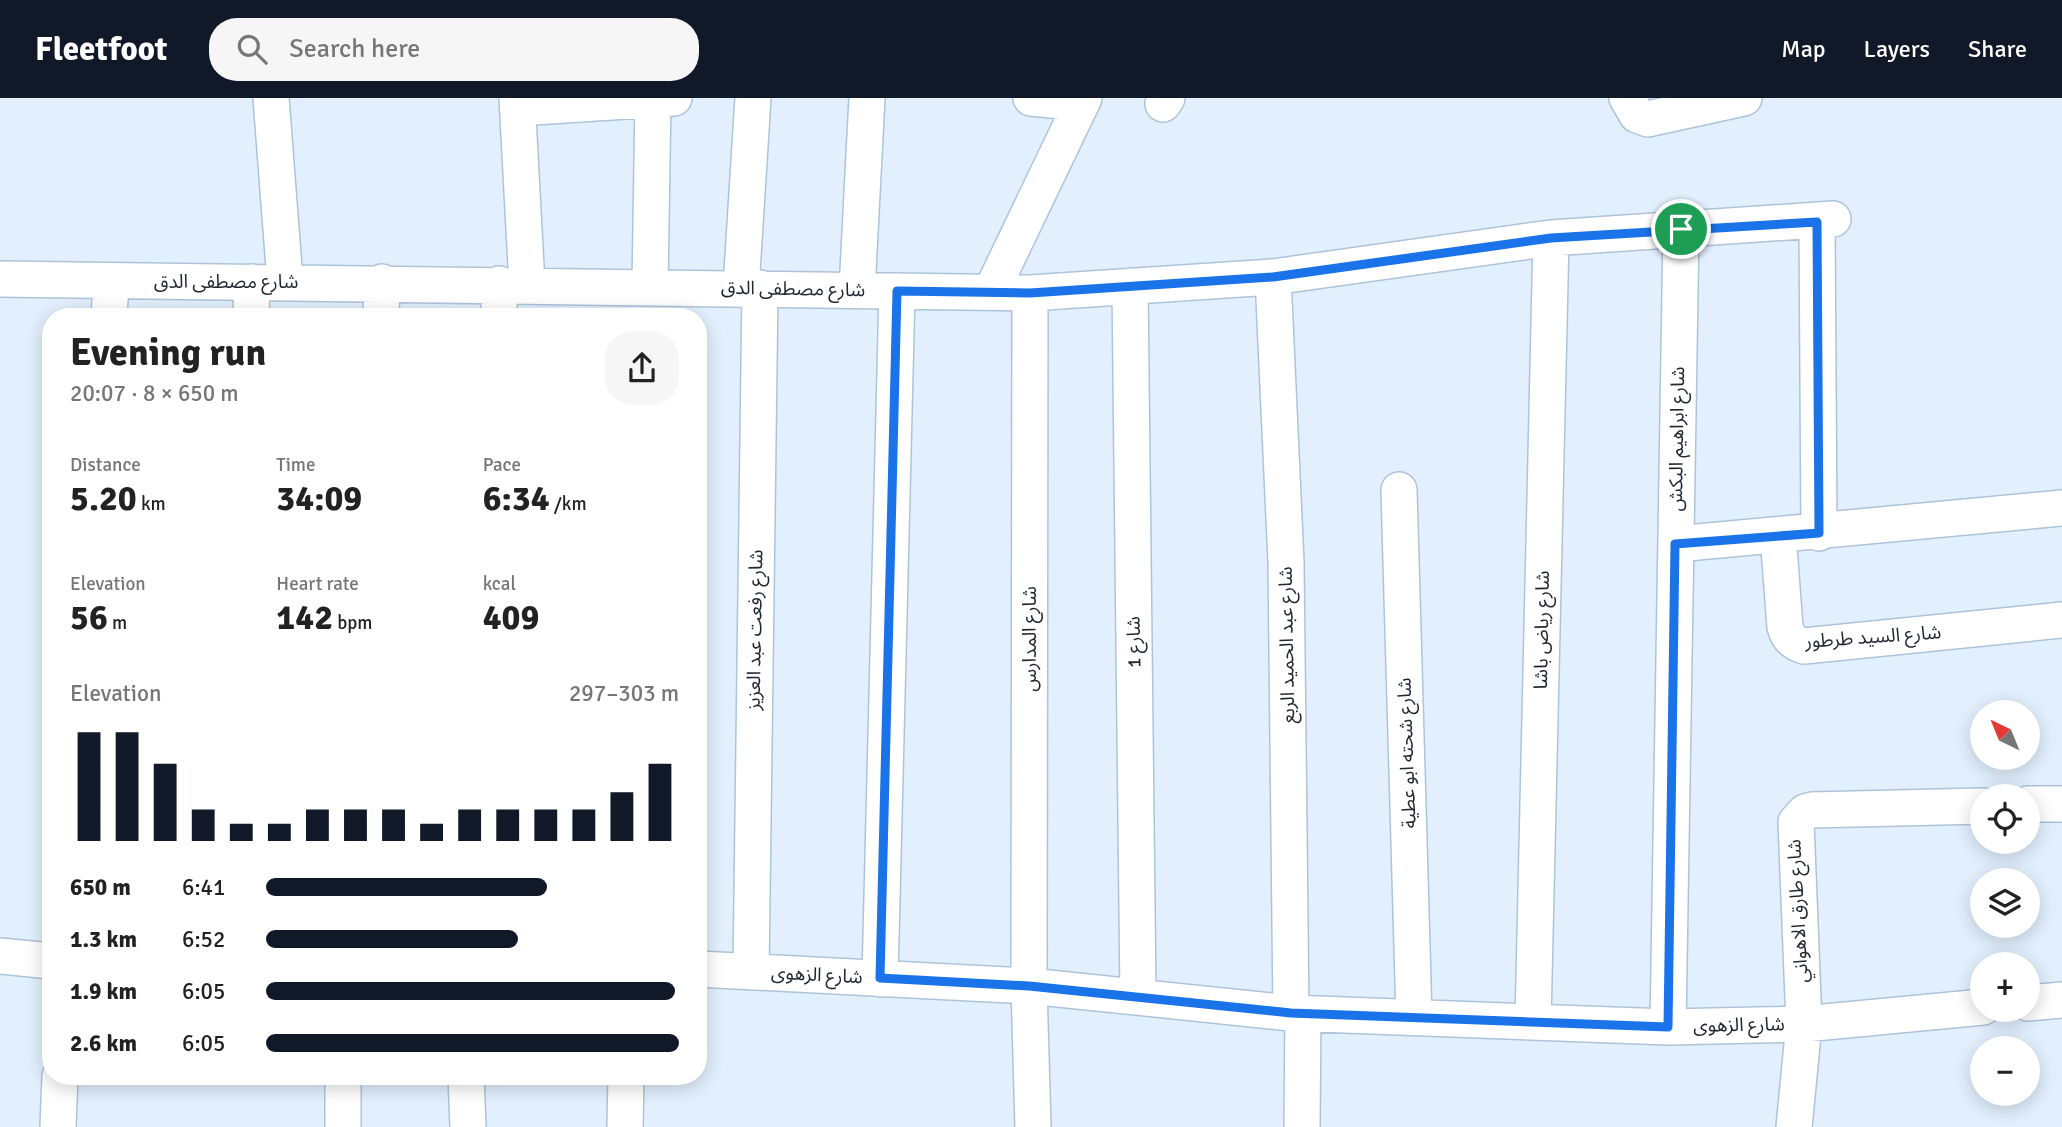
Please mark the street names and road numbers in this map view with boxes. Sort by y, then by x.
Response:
street label: شارع مصطفى الدق [154,270,298,295]
street label: شارع مصطفى الدق [721,276,865,303]
street label: شارع ابراهيم البكش [1664,366,1692,512]
street label: شارع رفعت عبد العزيز [742,549,769,712]
street label: شارع عبد الحميد الربع [1274,566,1302,724]
street label: شارع رياض باشا [1529,570,1556,690]
street label: شارع المدارس [1018,586,1043,692]
street label: شارع 1 [1122,616,1147,668]
street label: شارع السيد طرطور [1803,620,1942,655]
street label: شارع شحته ابو عطية [1392,677,1423,829]
street label: شارع طارق الاهواني [1782,838,1816,984]
street label: شارع الزهوى [770,961,863,990]
street label: شارع الزهوى [1693,1012,1785,1039]

